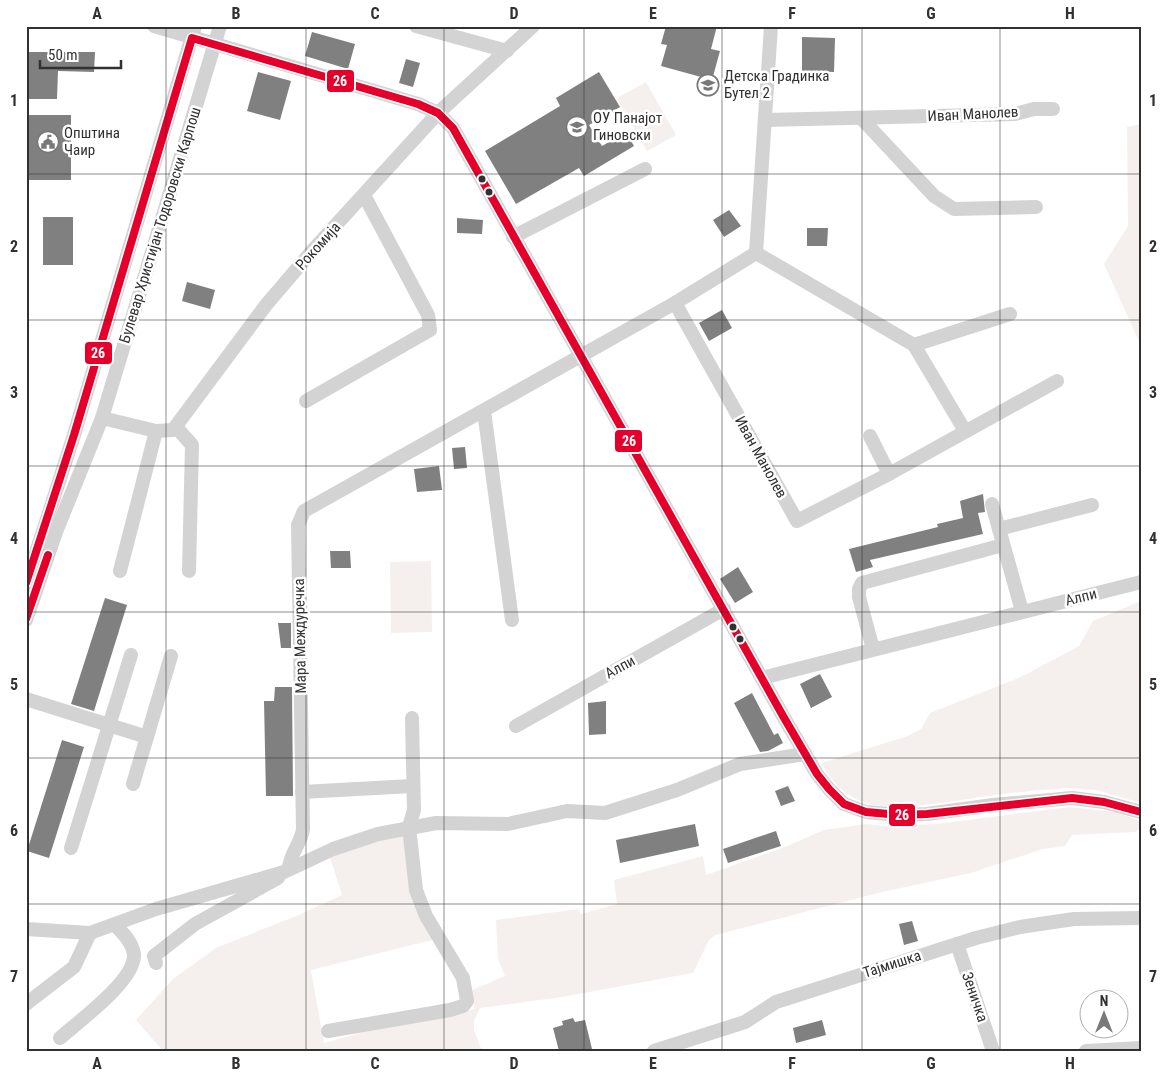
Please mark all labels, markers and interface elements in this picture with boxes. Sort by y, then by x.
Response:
text: A [92,4,102,23]
text: B [232,4,241,23]
text: C [370,4,380,23]
text: D [509,4,519,23]
text: E [649,4,657,23]
text: F [788,4,796,23]
text: G [926,4,936,23]
text: H [1065,4,1075,23]
scale bar [40,38,121,70]
text: 50 m [48,46,78,64]
place label: Детска Градинка Бутел 2 [724,67,830,102]
line badge: 26 [326,69,355,93]
text: 26 [333,73,347,89]
school or university icon: Детска Градинка Бутел 2 [696,73,720,97]
text: 1 [10,91,18,110]
text: 1 [1149,91,1157,110]
street label: Иван Манолев [927,103,1019,125]
street label: Булевар Христијан Тодоровски Карпош [115,105,205,345]
place label: ОУ Панајот Гиновски [593,109,662,144]
school or university icon: ОУ Панајот Гиновски [565,115,589,139]
place label: Општина Чаир [64,124,120,159]
public building icon: Општина Чаир [36,130,60,154]
unlabelled marker [477,174,487,184]
unlabelled marker [484,187,494,197]
street label: Рокомија [292,218,344,274]
text: 2 [10,237,18,256]
text: 2 [1149,237,1157,256]
line badge: 26 [84,341,113,365]
text: 26 [91,345,105,361]
text: 3 [10,383,18,402]
text: 3 [1149,383,1157,402]
street label: Иван Манолев [731,413,791,501]
line badge: 26 [614,429,643,453]
text: 26 [622,433,636,449]
text: 4 [10,529,18,548]
text: 4 [1149,529,1157,548]
street label: Мара Междуречка [290,578,310,694]
street label: Алпи [1063,584,1099,610]
unlabelled marker [728,622,738,632]
unlabelled marker [735,634,745,644]
street label: Алпи [602,651,638,683]
text: 5 [10,675,18,694]
text: 5 [1149,675,1157,694]
line badge: 26 [888,803,916,827]
text: 26 [895,807,909,823]
text: 6 [10,821,18,840]
text: 6 [1149,821,1157,840]
street label: Тајмишка [861,946,923,982]
text: 7 [10,967,18,986]
text: 7 [1149,967,1157,986]
street label: Зеничка [958,970,992,1024]
north arrow [1080,990,1130,1040]
text: N [1100,993,1108,1009]
text: A [92,1054,102,1073]
text: B [232,1054,241,1073]
text: C [370,1054,380,1073]
text: D [509,1054,519,1073]
text: E [649,1054,657,1073]
text: F [788,1054,796,1073]
text: G [926,1054,936,1073]
text: H [1065,1054,1075,1073]

